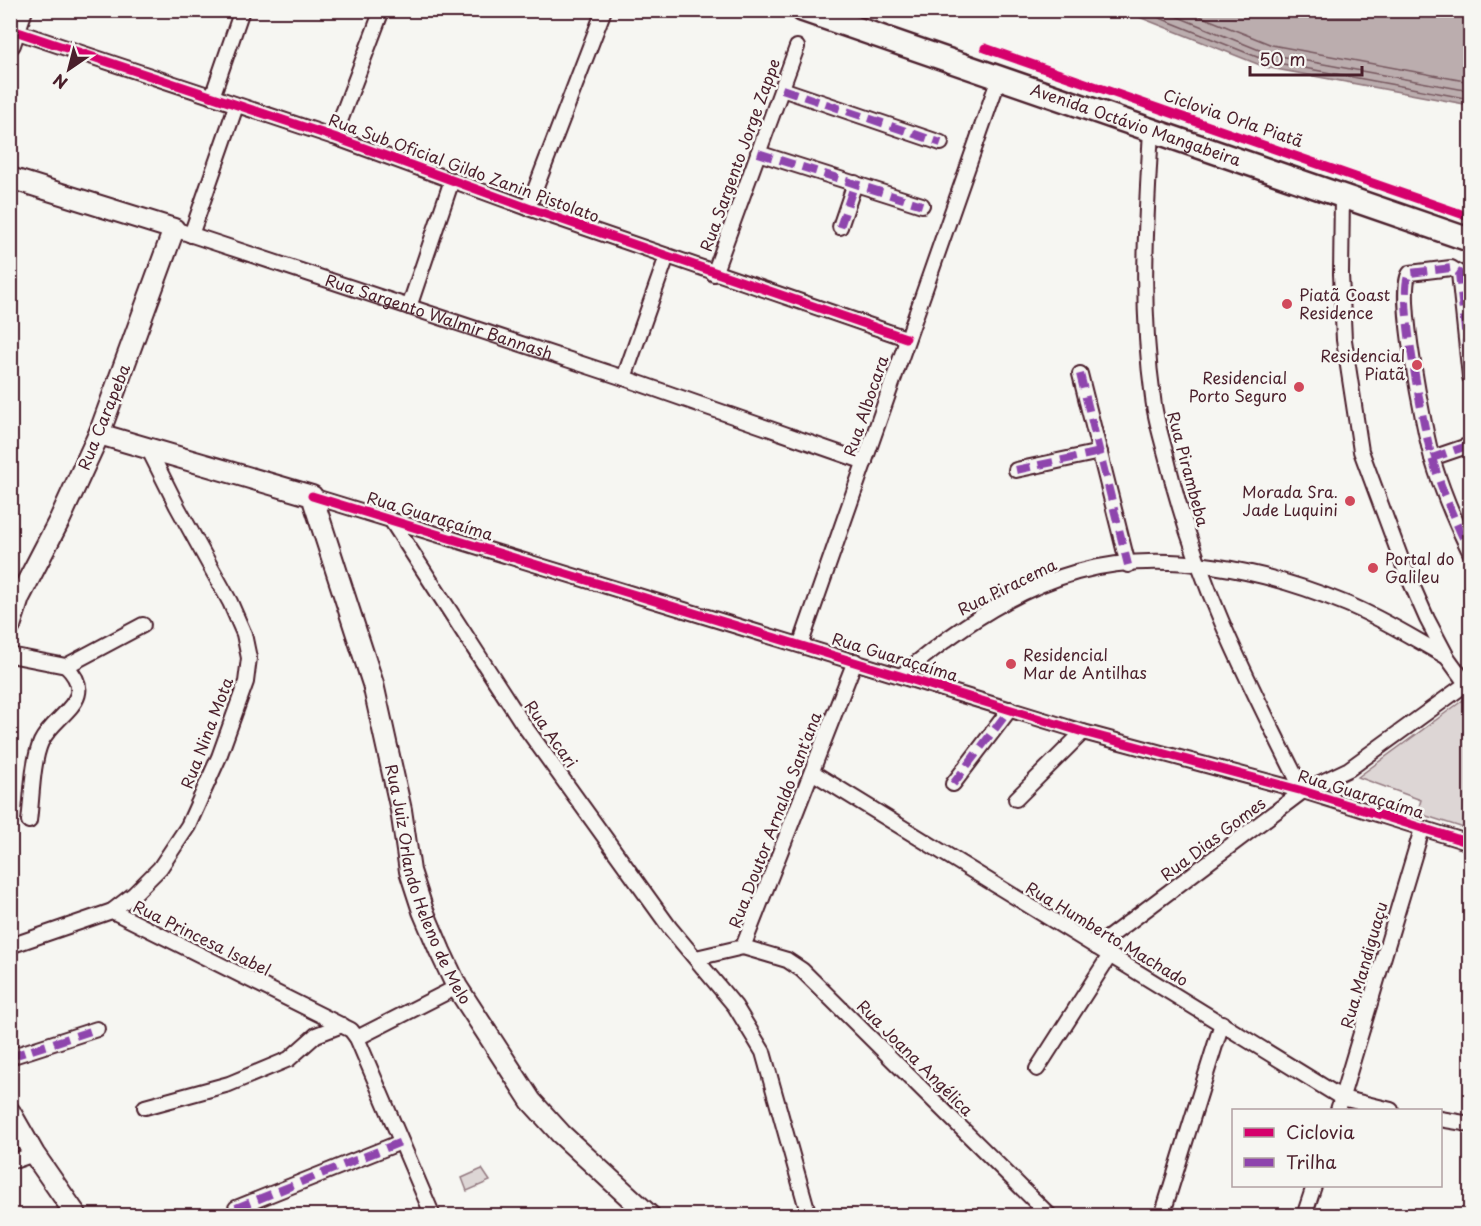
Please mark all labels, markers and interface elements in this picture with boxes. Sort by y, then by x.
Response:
north arrow [39,39,99,99]
scale bar [1250,39,1362,77]
text: 50 m [1259,45,1306,72]
street label: Rua Sargento Jorge Zappe [693,55,785,255]
text: N [48,69,72,96]
street label: Avenida Octávio Mangabeira [1028,76,1245,171]
street label: Ciclovia Orla Piatã [1160,82,1306,152]
street label: Rua Sub Oficial Gildo Zanin Pistolato [325,107,603,227]
street label: Rua Sargento Walmir Bannash [322,267,556,365]
place label: Piatã Coast Residence [1299,282,1390,324]
marker: Piatã Coast Residence [1280,297,1294,311]
place label: Residencial Piatã [1320,343,1405,385]
street label: Rua Albocara [837,352,894,459]
marker: Residencial Piatã [1410,358,1424,372]
street label: Rua Carapeba [71,360,135,473]
place label: Residencial Porto Seguro [1189,365,1287,407]
marker: Residencial Porto Seguro [1292,380,1306,394]
street label: Rua Pirambeba [1162,409,1216,529]
place label: Morada Sra. Jade Luquini [1242,479,1338,521]
street label: Rua Guaraçaíma [364,484,496,546]
marker: Morada Sra. Jade Luquini [1343,494,1357,508]
place label: Portal do Galileu [1385,546,1454,588]
street label: Rua Piracema [953,552,1060,620]
marker: Portal do Galileu [1366,561,1380,575]
street label: Rua Guaraçaíma [829,625,961,687]
place label: Residencial Mar de Antilhas [1023,642,1147,684]
marker: Residencial Mar de Antilhas [1004,657,1018,671]
street label: Rua Nina Mota [174,673,238,792]
street label: Rua Acari [520,695,584,772]
street label: Rua Doutor Arnaldo Sant'ana [722,708,826,931]
street label: Rua Juiz Orlando Heleno de Melo [380,762,478,1009]
street label: Rua Guaraçaíma [1295,762,1427,824]
street label: Rua Dias Gomes [1155,791,1270,886]
street label: Rua Humberto Machado [1022,875,1193,991]
street label: Rua Princesa Isabel [130,893,275,981]
street label: Rua Mandiguaçu [1334,899,1393,1031]
street label: Rua Joana Angélica [852,994,979,1121]
legend [1232,1109,1442,1187]
text: Ciclovia [1286,1118,1355,1145]
text: Trilha [1286,1148,1337,1175]

